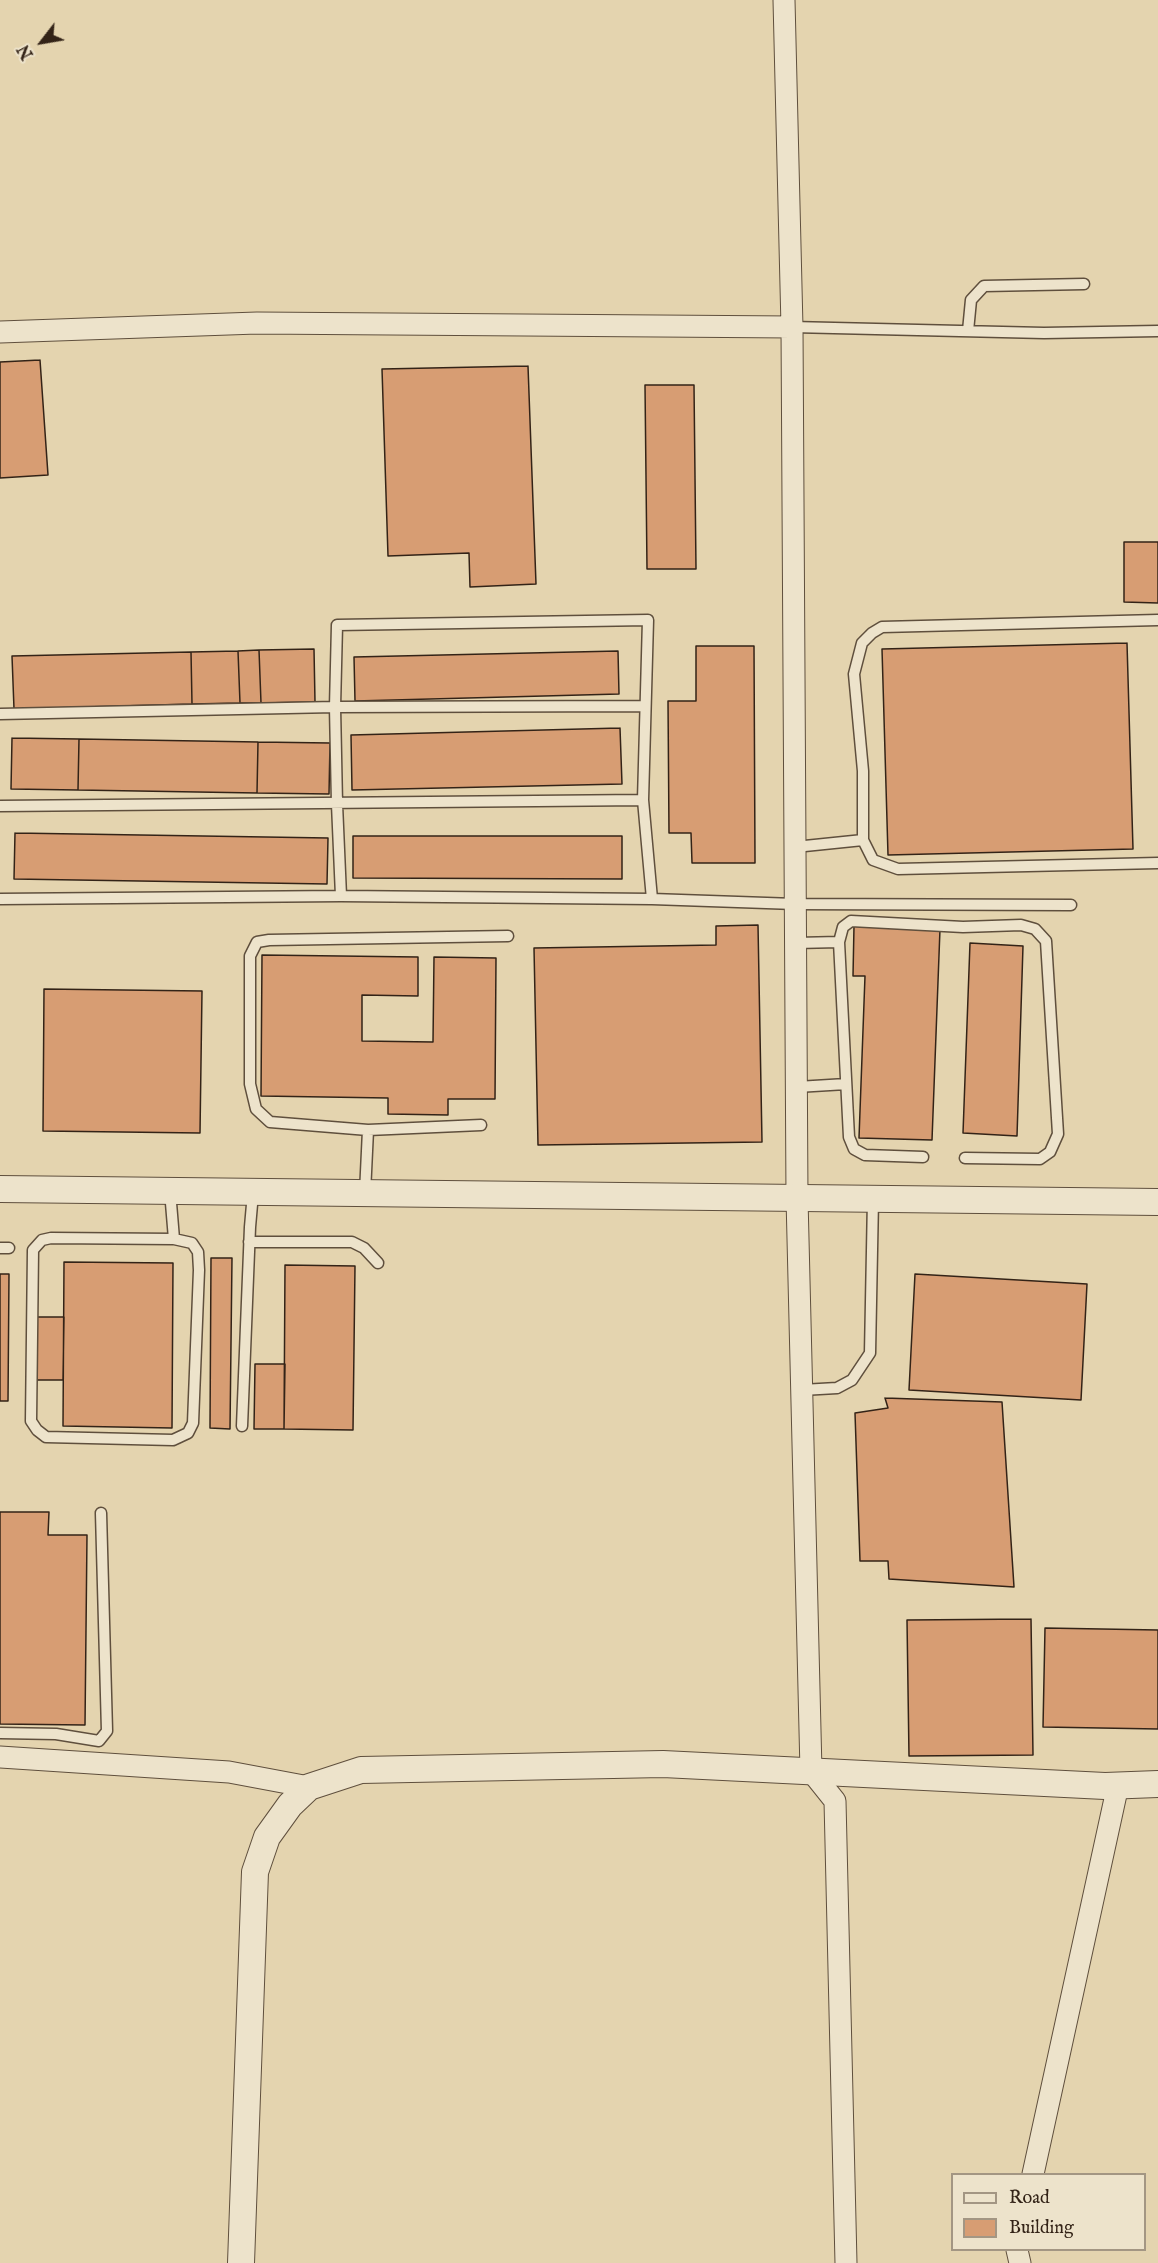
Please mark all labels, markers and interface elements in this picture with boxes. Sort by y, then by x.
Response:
north arrow [12,12,72,72]
text: N [14,40,39,62]
legend [951,2173,1146,2251]
text: Road [1009,2187,1050,2210]
text: Building [1009,2217,1074,2240]

